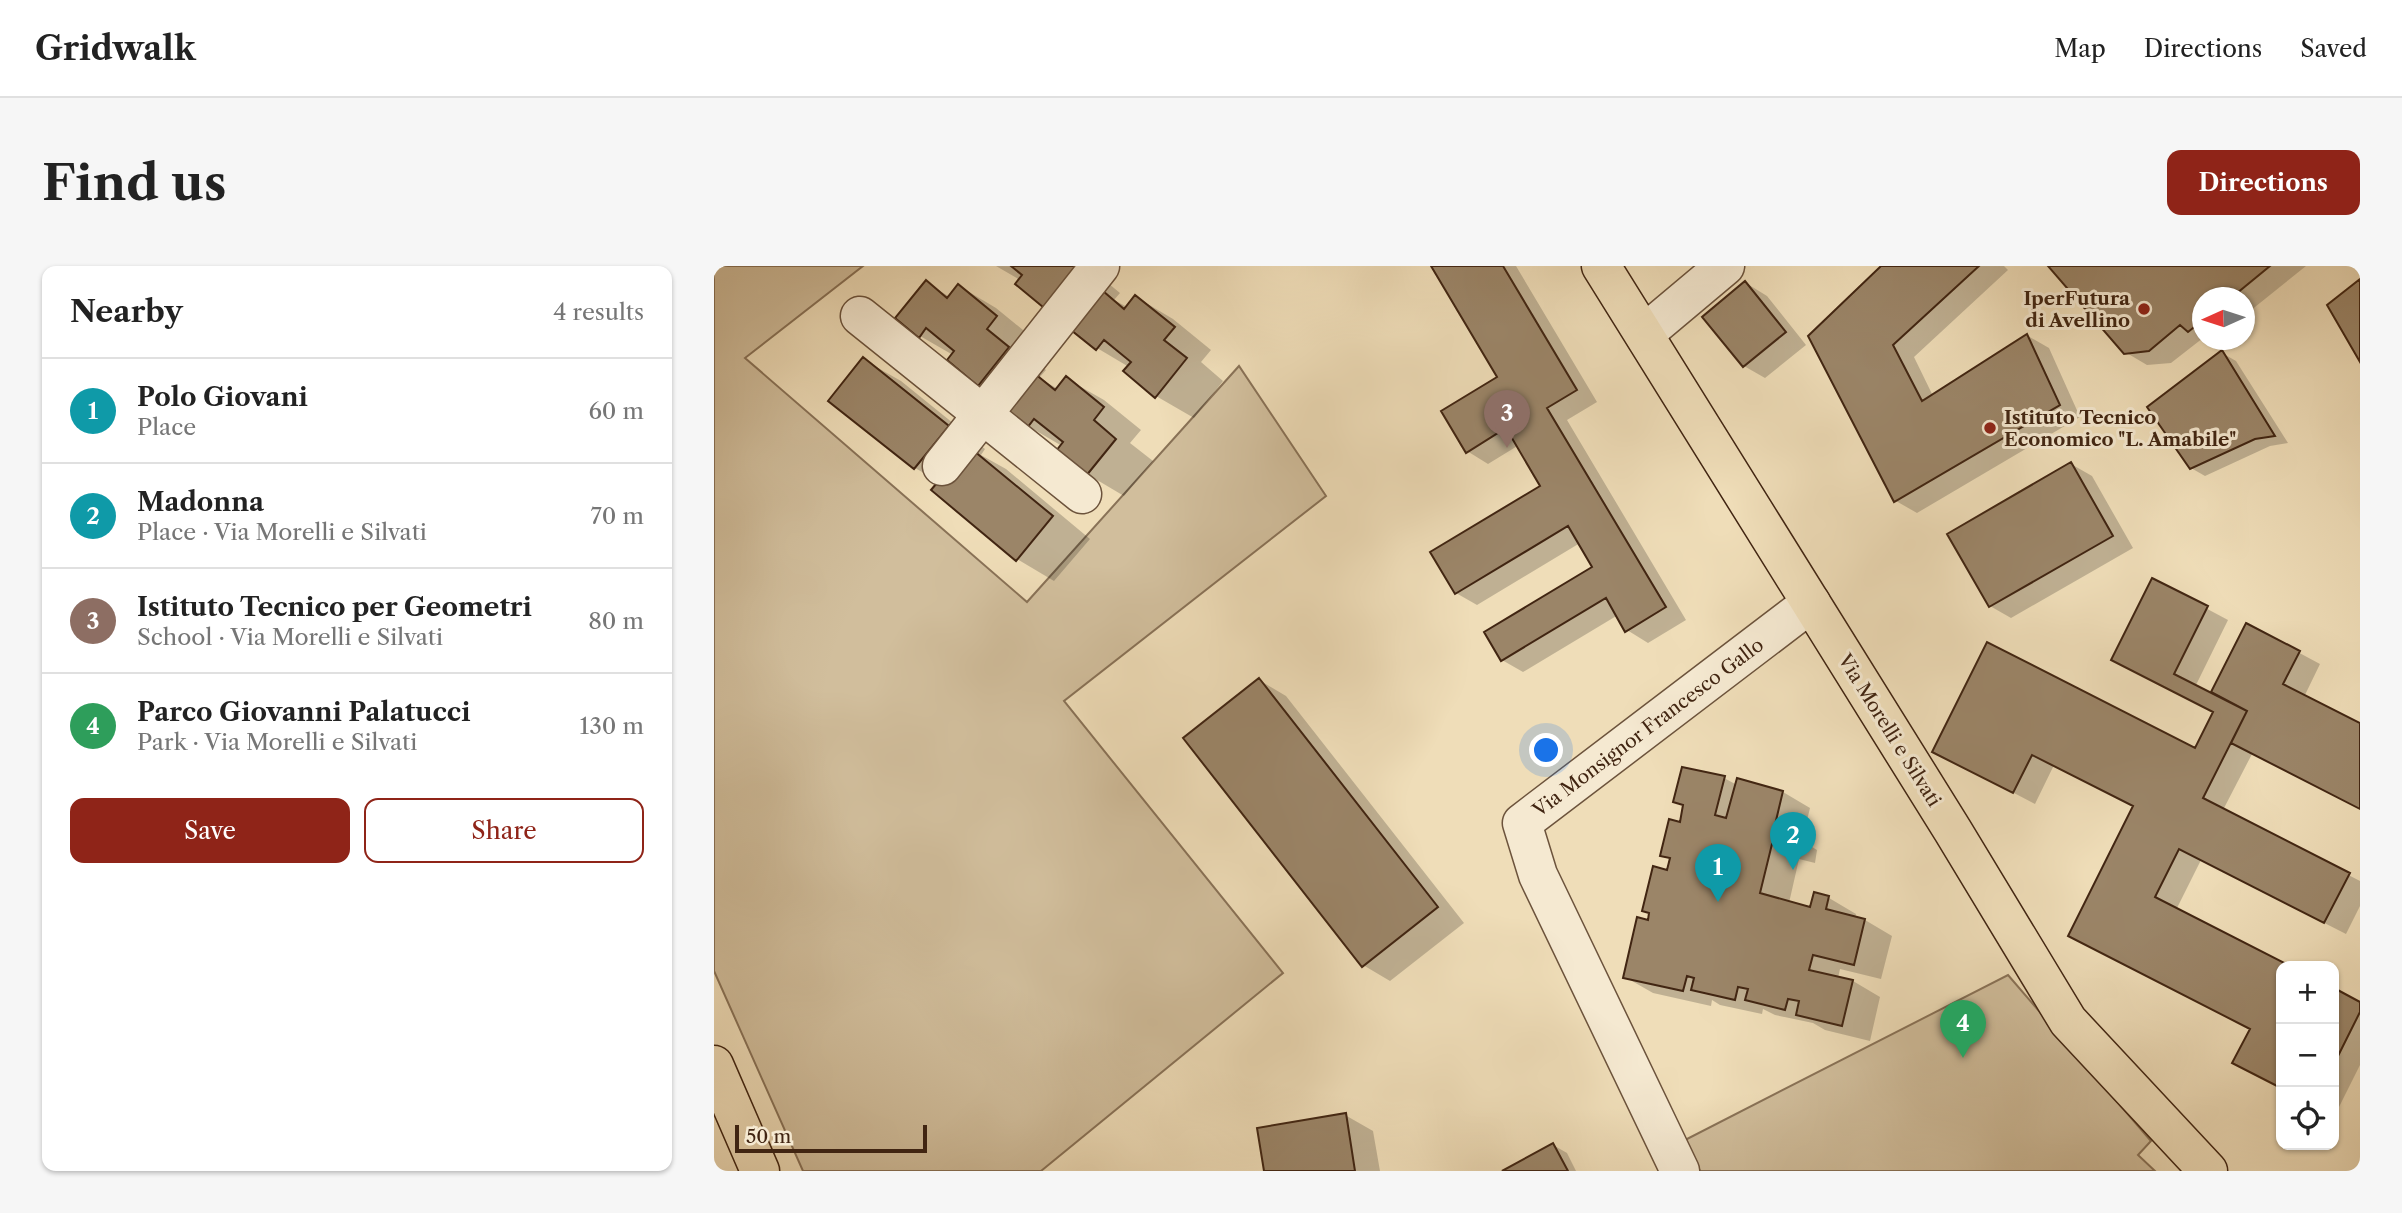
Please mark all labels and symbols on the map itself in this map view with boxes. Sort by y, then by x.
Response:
place label: IperFutura di Avellino [2023,287,2131,332]
north arrow [2192,287,2255,350]
marker: IperFutura di Avellino [2136,301,2152,317]
pin: 3 [1484,390,1530,448]
place label: Istituto Tecnico Economico "L. Amabile" [2004,406,2236,451]
marker: Istituto Tecnico Economico "L. Amabile" [1982,420,1998,436]
street label: Via Monsignor Francesco Gallo [1528,633,1768,822]
street label: Via Morelli e Silvati [1833,649,1946,811]
your location [1529,733,1563,767]
pin: 2 [1770,812,1816,870]
pin: 1 [1695,844,1741,902]
pin: 4 [1940,1000,1986,1058]
scale bar [735,1122,928,1154]

